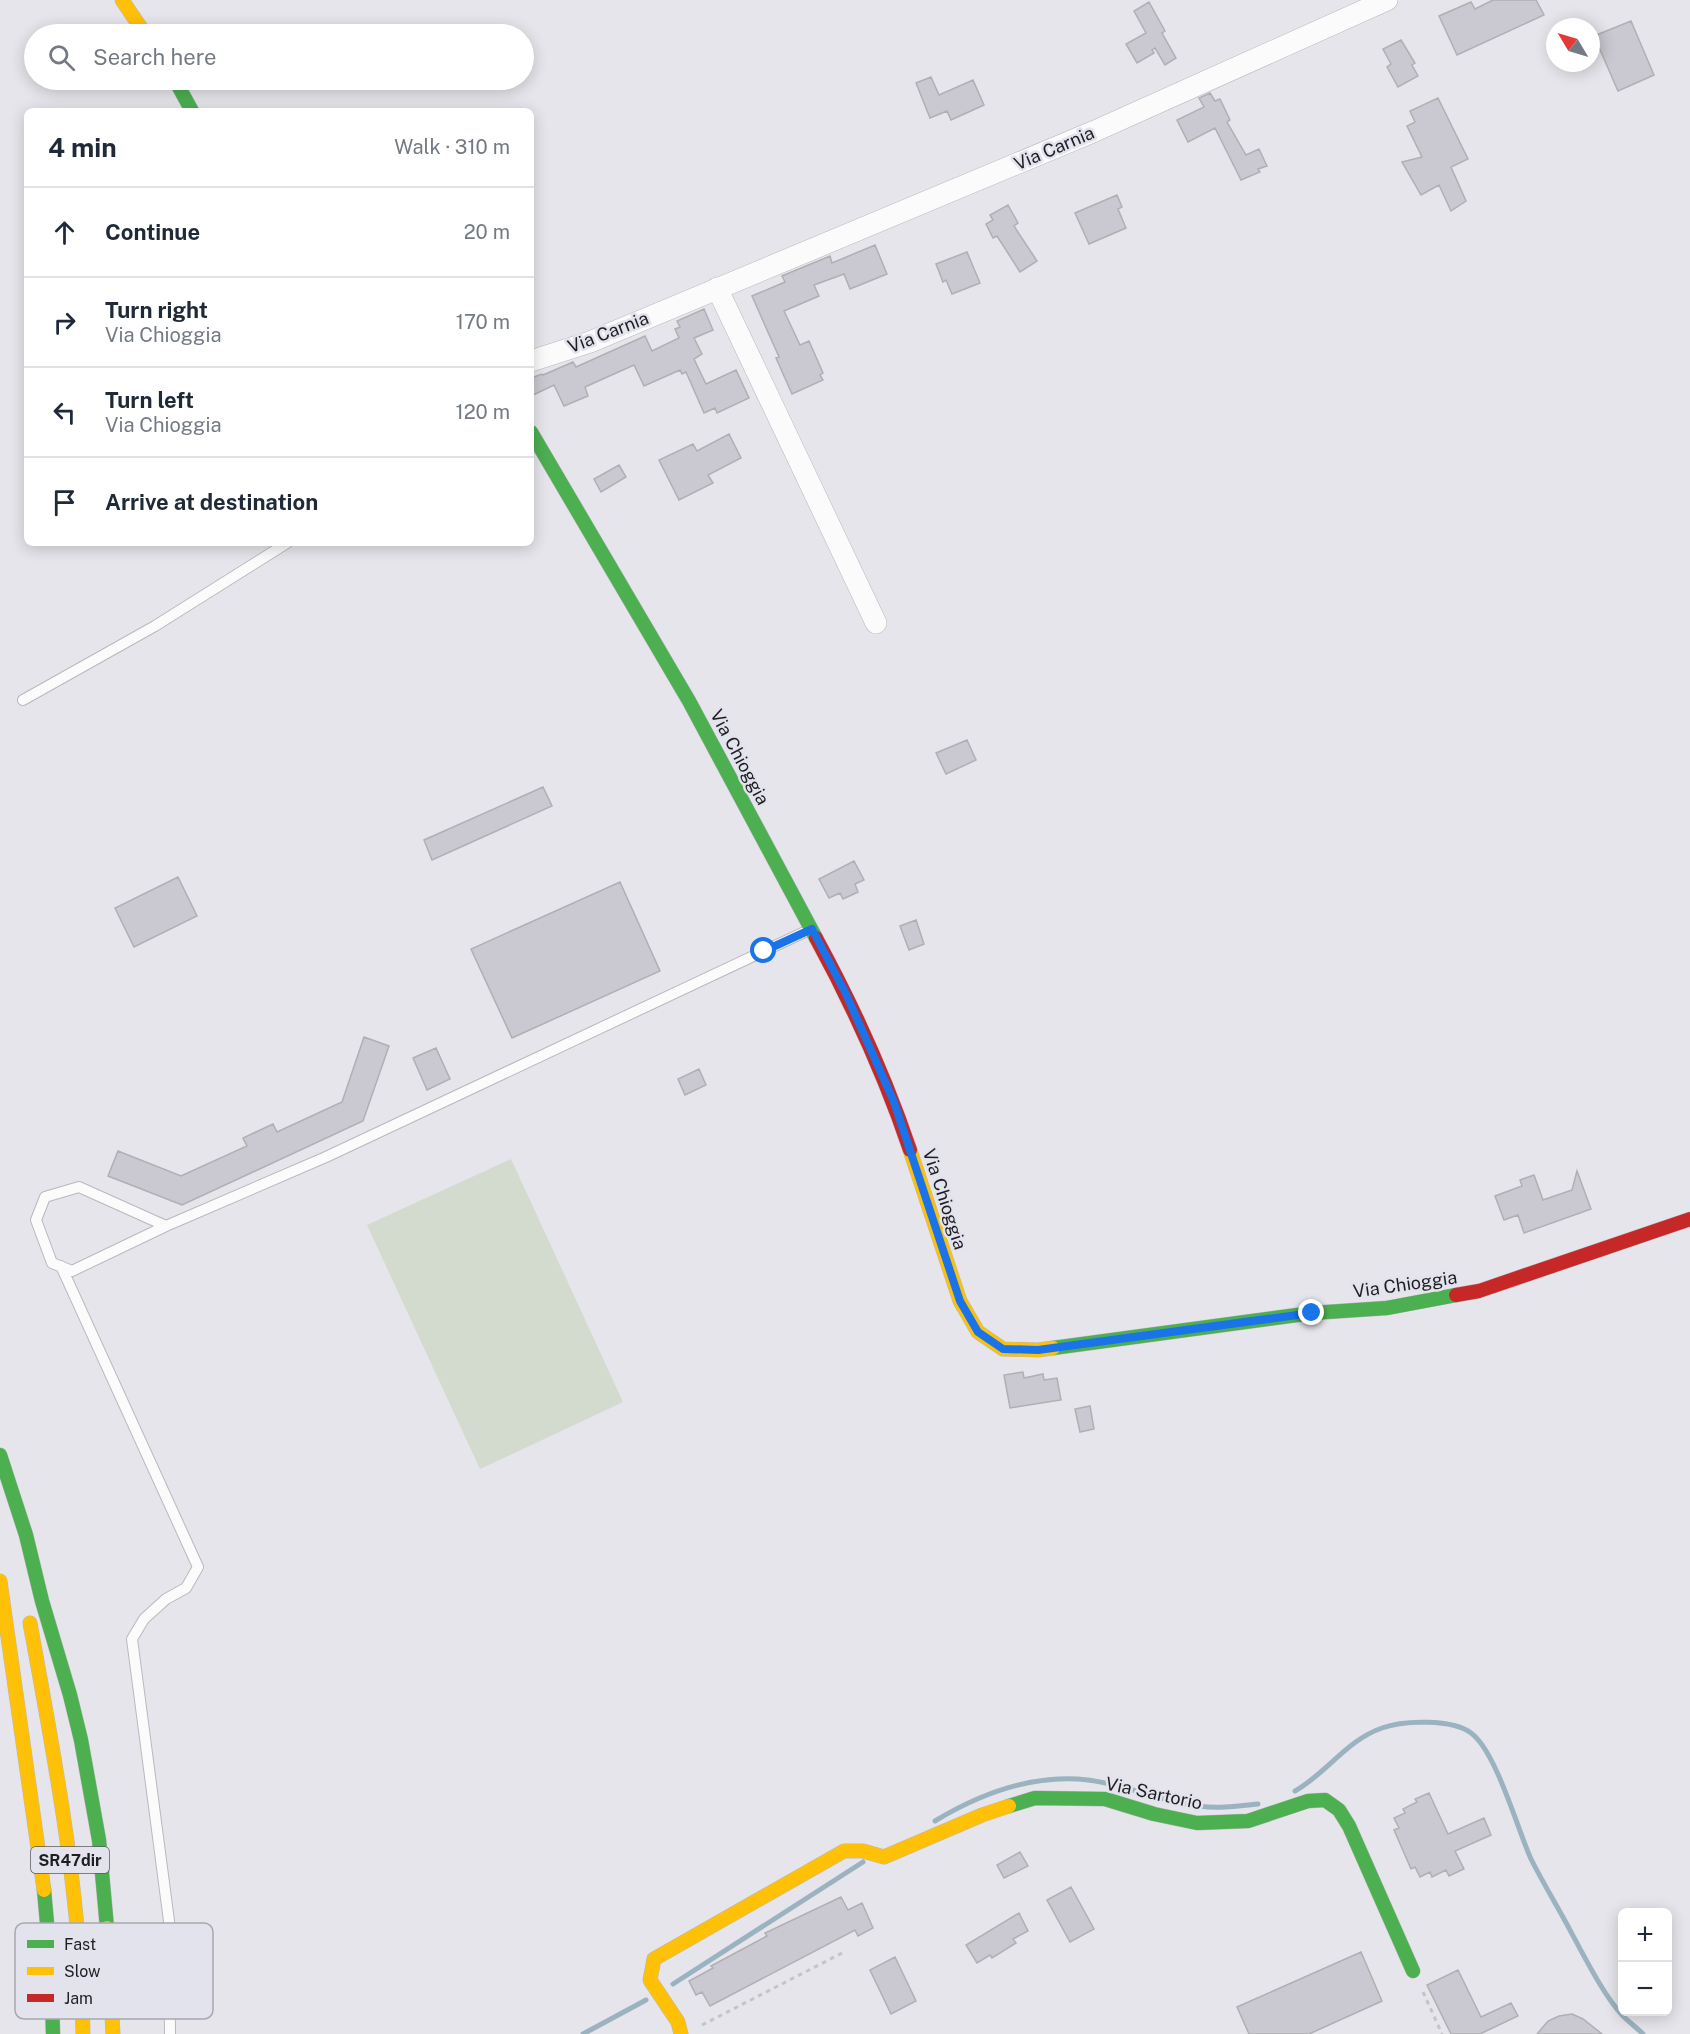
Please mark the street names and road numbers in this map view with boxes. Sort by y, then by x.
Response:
street label: Via Carnia [1011,122,1097,174]
street label: Via Carnia [565,307,651,357]
street label: Via Chioggia [706,706,774,808]
street label: Via Chioggia [919,1146,971,1252]
street label: Via Chioggia [1352,1266,1458,1302]
street label: Via Sartorio [1104,1773,1204,1813]
road number: SR47dir [31,1847,109,1873]

